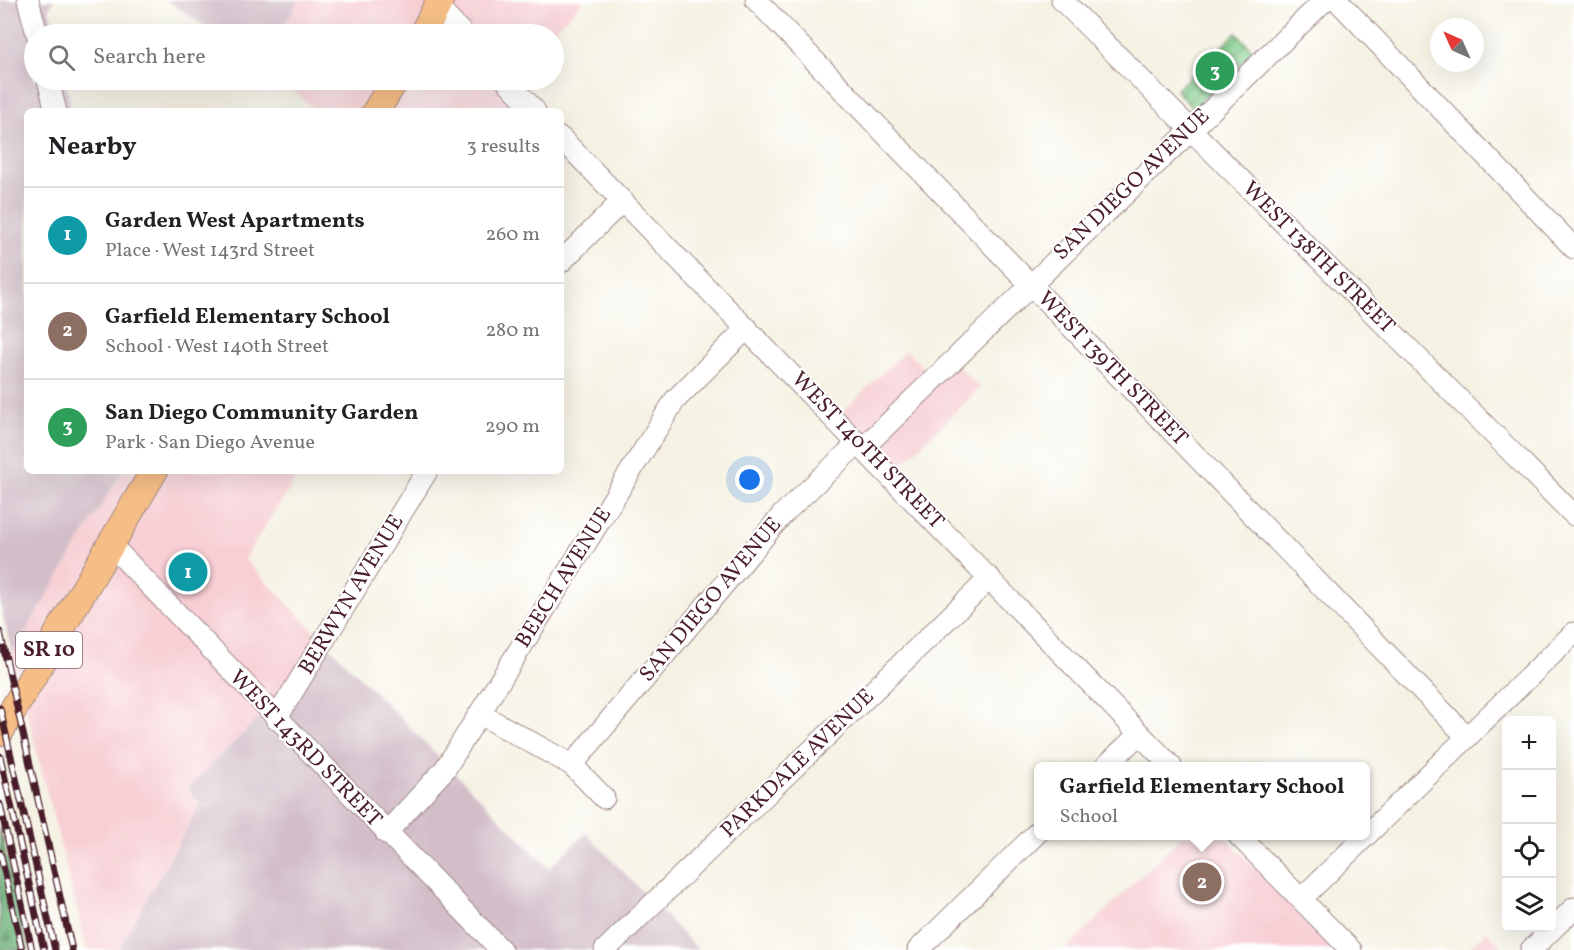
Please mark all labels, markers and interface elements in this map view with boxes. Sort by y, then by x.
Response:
north arrow [1430,18,1484,72]
search box [24,24,564,90]
icon: search [45,41,78,74]
text: Search here [93,42,206,73]
pin: 3 [1196,48,1234,94]
street label: SAN DIEGO AVENUE [1047,102,1217,268]
text: Nearby [48,129,137,165]
text: 3 results [466,133,540,161]
street label: WEST 138TH STREET [1235,175,1401,341]
text: Garden West Apartments [105,206,365,237]
text: 1 [63,221,72,249]
text: 260 m [485,221,540,249]
text: Place · West 143rd Street [105,237,315,265]
street label: WEST 139TH STREET [1030,285,1194,453]
text: Garfield Elementary School [105,302,390,333]
text: 2 [62,317,73,345]
text: 280 m [485,317,540,345]
text: School · West 140th Street [105,333,329,361]
street label: WEST 140TH STREET [783,365,951,537]
text: San Diego Community Garden [105,398,419,429]
text: 3 [62,413,73,441]
text: 290 m [485,413,540,441]
text: Park · San Diego Avenue [105,429,315,457]
your location [735,465,764,494]
street label: BEECH AVENUE [508,502,620,654]
street label: BERWYN AVENUE [292,509,412,681]
street label: SAN DIEGO AVENUE [633,511,789,689]
pin: 1 [168,550,207,594]
road number: SR 10 [16,632,82,668]
street label: WEST 143RD STREET [222,663,389,835]
street label: PARKDALE AVENUE [714,682,882,846]
map controls [1502,716,1556,932]
button: + [1502,716,1556,770]
popup [1034,762,1370,840]
button: − [1502,770,1556,824]
text: Garfield Elementary School [1059,772,1345,803]
text: School [1059,803,1118,831]
button: locate [1502,824,1556,878]
pin: 2 [1182,860,1222,904]
button: layers [1502,878,1556,932]

